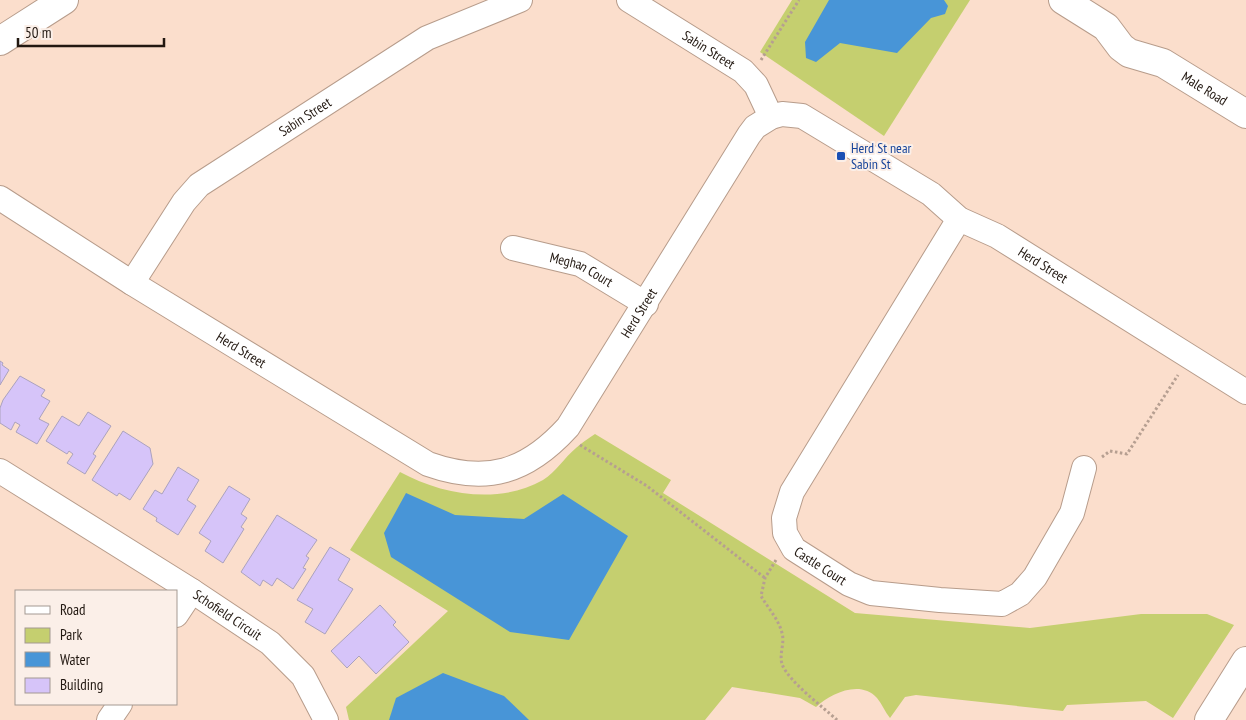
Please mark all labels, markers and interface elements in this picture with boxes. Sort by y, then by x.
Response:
scale bar [18,15,164,47]
text: 50 m [25,23,51,42]
street label: Sabin Street [679,26,739,73]
street label: Male Road [1178,68,1231,109]
street label: Sabin Street [275,93,335,140]
place label: Herd St near Sabin St [851,139,911,173]
marker: Herd St near Sabin St [835,150,847,162]
street label: Herd Street [1015,243,1071,287]
street label: Meghan Court [548,248,616,291]
street label: Herd Street [616,285,661,341]
street label: Herd Street [213,328,270,372]
street label: Castle Court [791,542,850,589]
street label: Schofield Circuit [190,585,265,644]
legend [15,590,178,705]
text: Road [60,600,86,619]
text: Park [60,625,82,644]
text: Water [60,650,91,669]
text: Building [60,675,103,694]

